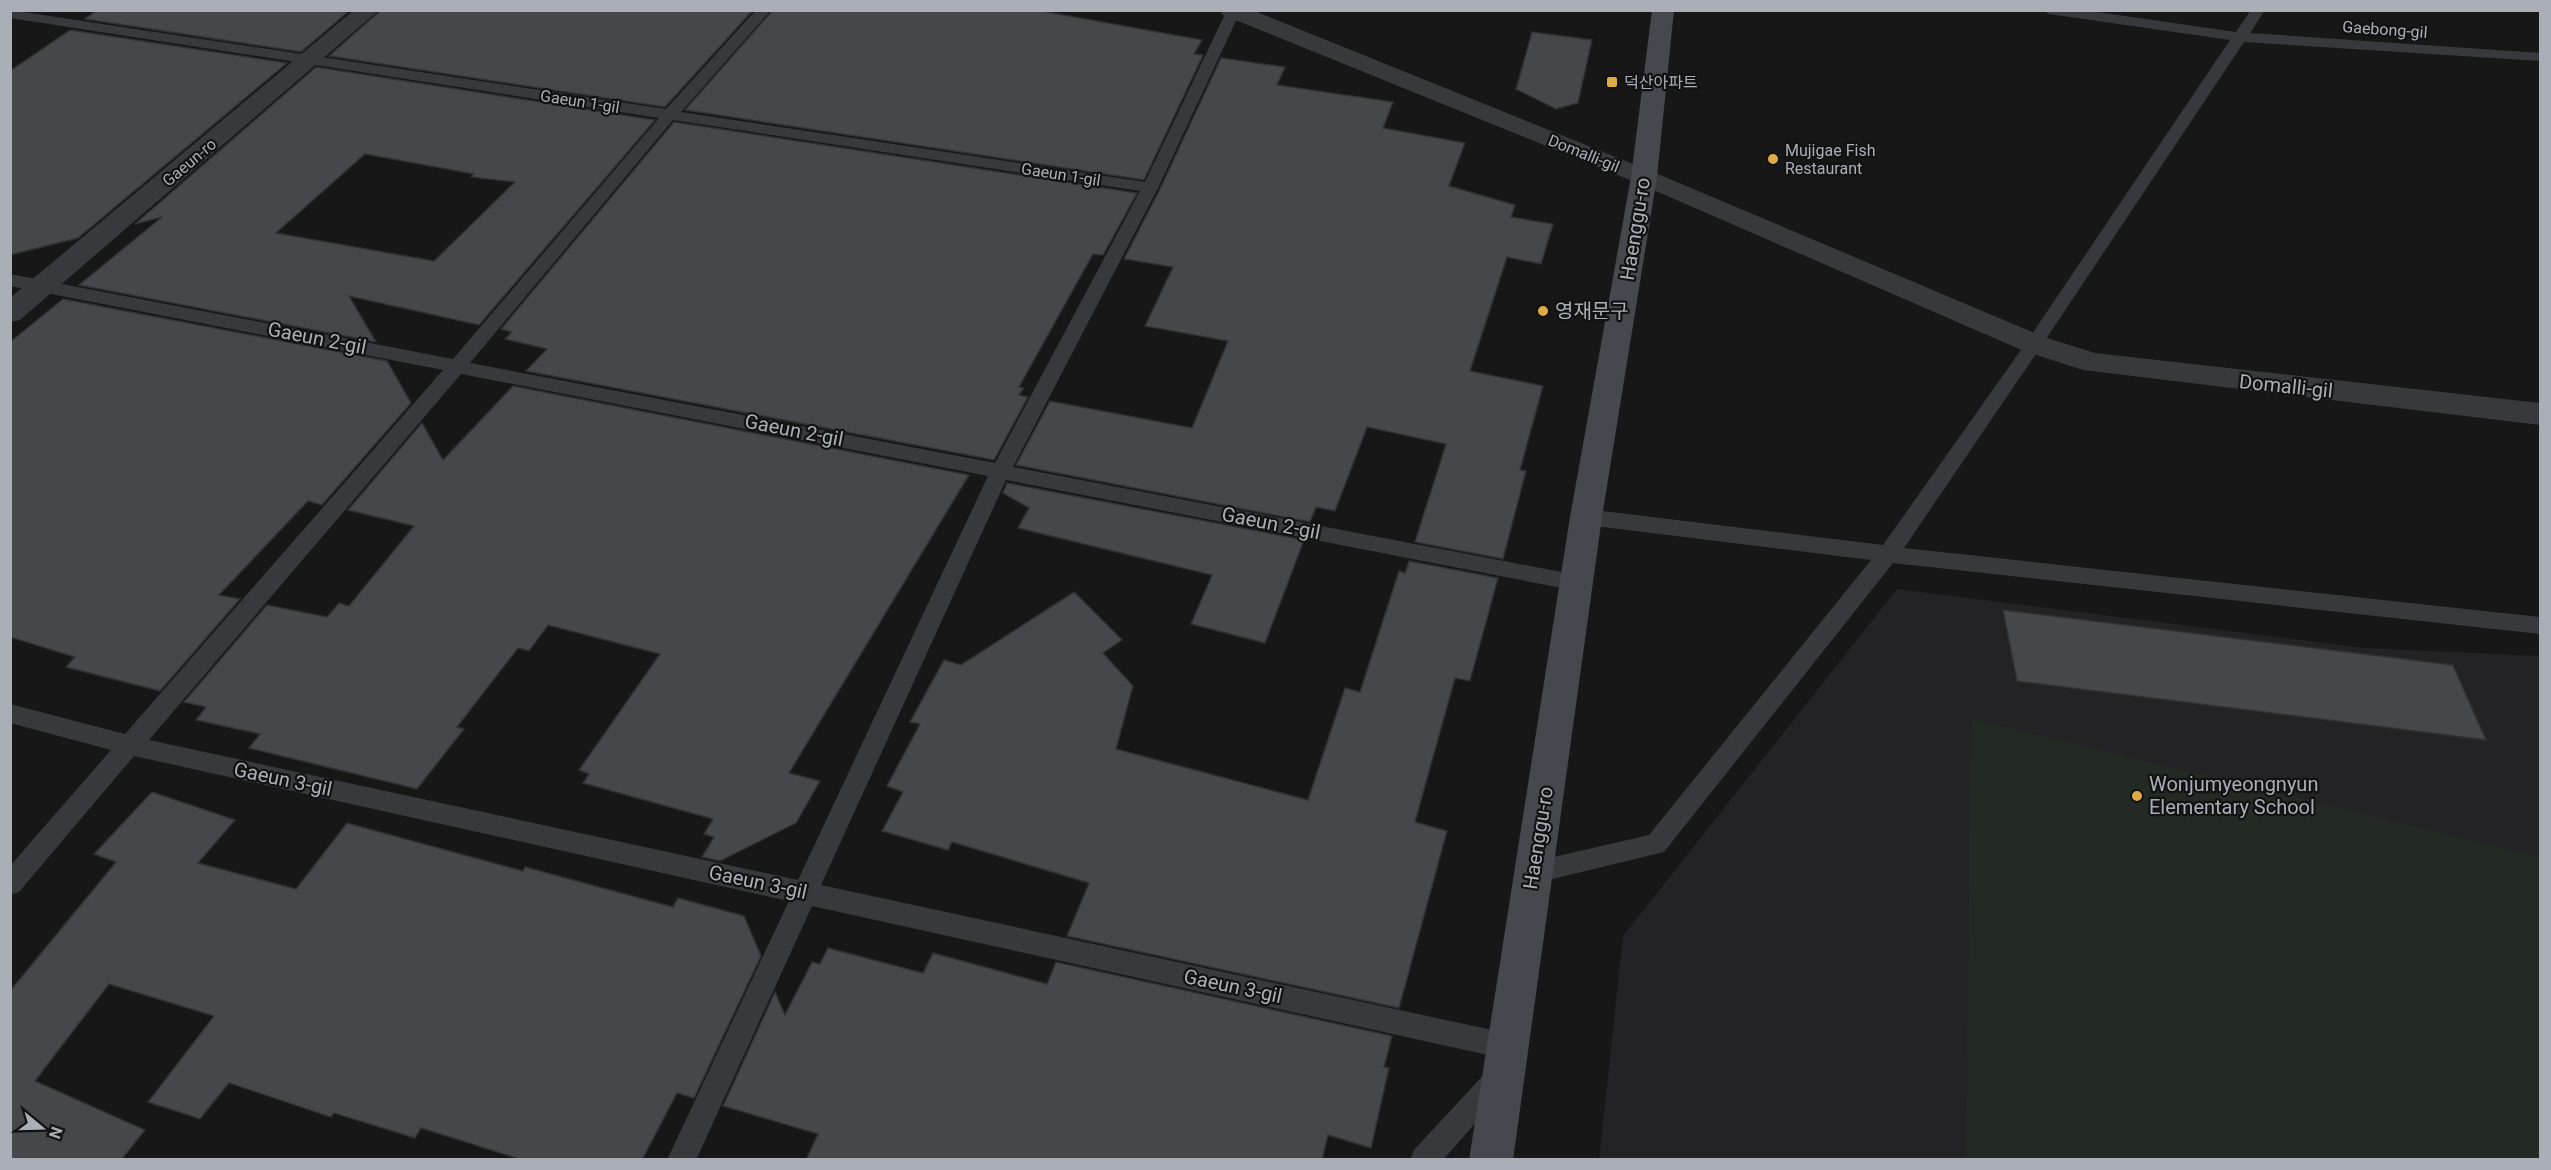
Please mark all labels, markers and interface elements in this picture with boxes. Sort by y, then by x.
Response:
street label: Gaebong-gil [2342,17,2428,42]
place label: 덕산아파트 [1624,73,1698,92]
marker: 덕산아파트 [1605,75,1619,89]
street label: Gaeun 1-gil [539,86,621,117]
street label: Domalli-gil [1545,131,1622,176]
street label: Gaeun-ro [158,134,220,190]
place label: Mujigae Fish Restaurant [1785,141,1875,178]
marker: Mujigae Fish Restaurant [1766,152,1780,166]
street label: Gaeun 1-gil [1020,159,1102,190]
street label: Haenggu-ro [1615,176,1655,282]
place label: 영재문구 [1555,299,1629,323]
marker: 영재문구 [1536,304,1550,318]
street label: Gaeun 2-gil [266,317,368,359]
street label: Domalli-gil [2238,369,2334,403]
street label: Gaeun 2-gil [743,409,845,451]
street label: Gaeun 2-gil [1220,502,1322,544]
street label: Gaeun 3-gil [232,757,334,801]
place label: Wonjumyeongnyun Elementary School [2149,772,2318,819]
street label: Haenggu-ro [1518,785,1558,891]
marker: Wonjumyeongnyun Elementary School [2130,789,2144,803]
street label: Gaeun 3-gil [707,860,809,904]
street label: Gaeun 3-gil [1182,964,1284,1008]
north arrow [12,1098,72,1158]
text: N [45,1124,67,1141]

